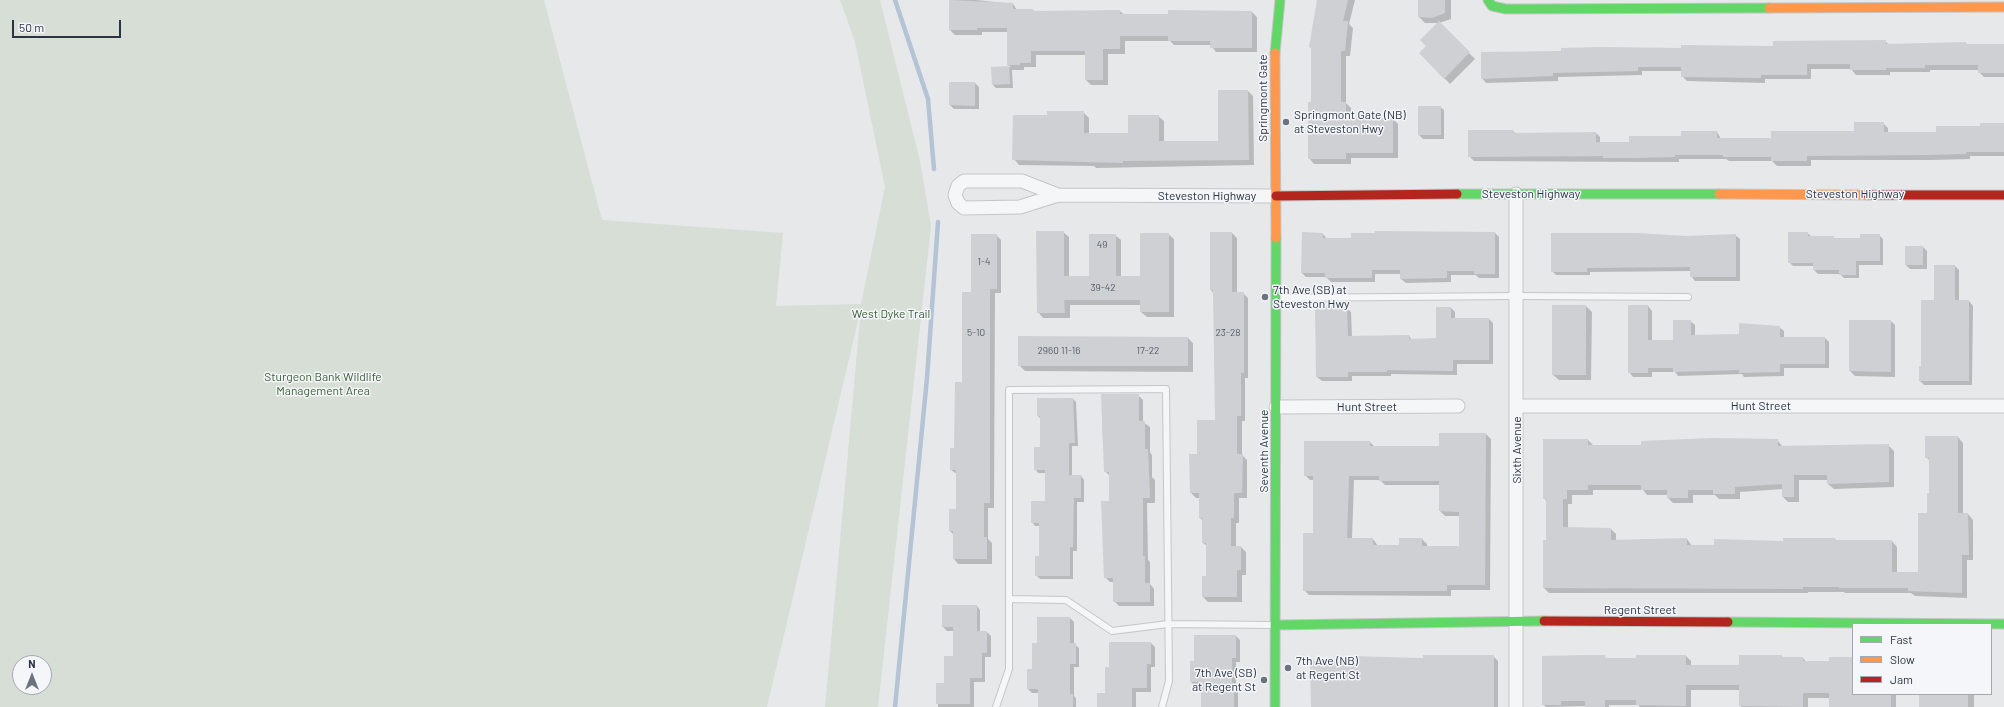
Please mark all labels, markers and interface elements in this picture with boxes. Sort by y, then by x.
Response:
scale bar [14,12,123,38]
text: 50 m [19,20,44,34]
street label: Springmont Gate [1256,54,1270,142]
place label: Springmont Gate (NB) at Steveston Hwy [1294,108,1406,136]
marker: Springmont Gate (NB) at Steveston Hwy [1281,117,1291,127]
street label: Steveston Highway [1482,187,1580,201]
street label: Steveston Highway [1806,187,1904,201]
street label: Steveston Highway [1158,189,1256,203]
house number: 49 [1097,239,1107,251]
house number: 1-4 [978,256,990,268]
house number: 39-42 [1090,282,1116,294]
place label: 7th Ave (SB) at Steveston Hwy [1273,283,1350,311]
marker: 7th Ave (SB) at Steveston Hwy [1260,292,1270,302]
park label: West Dyke Trail [852,307,930,321]
house number: 5-10 [967,327,985,339]
house number: 23-28 [1216,327,1240,339]
house number: 2960 11-16 [1038,345,1080,357]
house number: 17-22 [1137,345,1159,357]
park label: Sturgeon Bank Wildlife Management Area [264,370,382,398]
street label: Hunt Street [1731,399,1791,413]
street label: Hunt Street [1337,400,1397,414]
street label: Seventh Avenue [1257,410,1271,492]
street label: Sixth Avenue [1510,416,1524,484]
street label: Regent Street [1604,603,1676,617]
legend [1852,623,1992,695]
text: Fast [1890,632,1913,646]
text: Slow [1890,652,1915,666]
place label: 7th Ave (NB) at Regent St [1296,654,1360,682]
north arrow [12,655,52,695]
text: N [28,657,36,670]
marker: 7th Ave (NB) at Regent St [1283,663,1293,673]
place label: 7th Ave (SB) at Regent St [1192,666,1256,694]
text: Jam [1890,672,1913,686]
marker: 7th Ave (SB) at Regent St [1259,675,1269,685]

